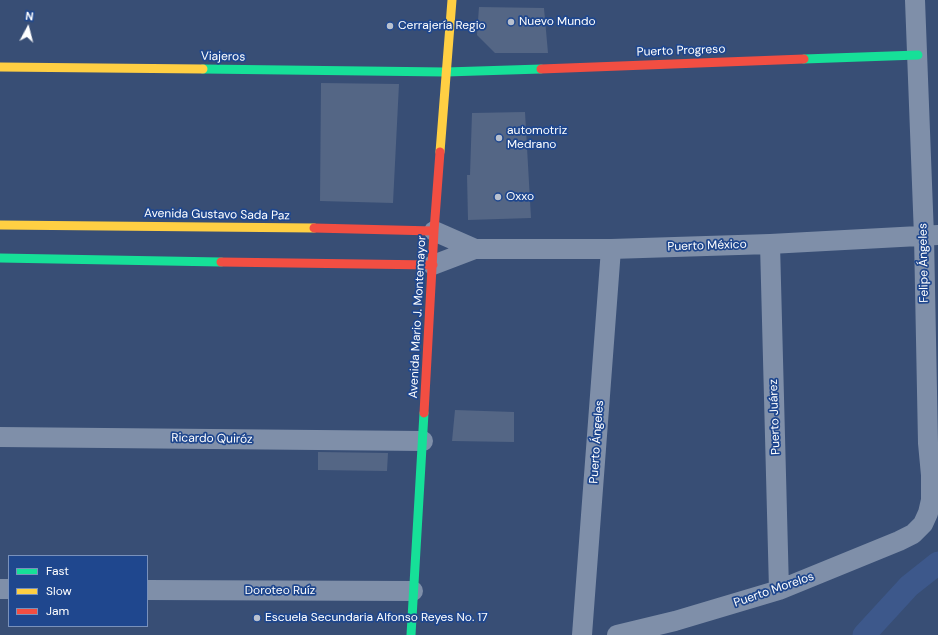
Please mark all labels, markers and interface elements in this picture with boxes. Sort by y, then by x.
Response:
north arrow [8,8,48,48]
text: N [25,9,34,24]
place label: Nuevo Mundo [519,15,596,29]
marker: Nuevo Mundo [506,17,516,27]
place label: Cerrajería Regio [398,19,486,33]
marker: Cerrajería Regio [385,21,395,31]
street label: Puerto Progreso [636,42,726,60]
street label: Viajeros [201,49,245,65]
place label: automotriz Medrano [507,124,567,152]
marker: automotriz Medrano [494,133,504,143]
place label: Oxxo [506,190,534,204]
marker: Oxxo [493,192,503,202]
street label: Avenida Gustavo Sada Paz [144,207,290,223]
street label: Felipe Ángeles [916,223,932,303]
street label: Avenida Mario J. Montemayor [407,235,429,399]
street label: Puerto México [667,237,747,255]
street label: Puerto Juárez [766,379,784,455]
street label: Puerto Ángeles [587,400,607,484]
street label: Ricardo Quiróz [171,431,253,447]
legend [8,555,148,627]
text: Fast [46,563,69,579]
street label: Puerto Morelos [732,570,816,610]
text: Slow [46,583,72,599]
street label: Doroteo Ruíz [245,584,315,598]
text: Jam [46,603,69,619]
place label: Escuela Secundaria Alfonso Reyes No. 17 [265,611,488,625]
marker: Escuela Secundaria Alfonso Reyes No. 17 [252,613,262,623]

